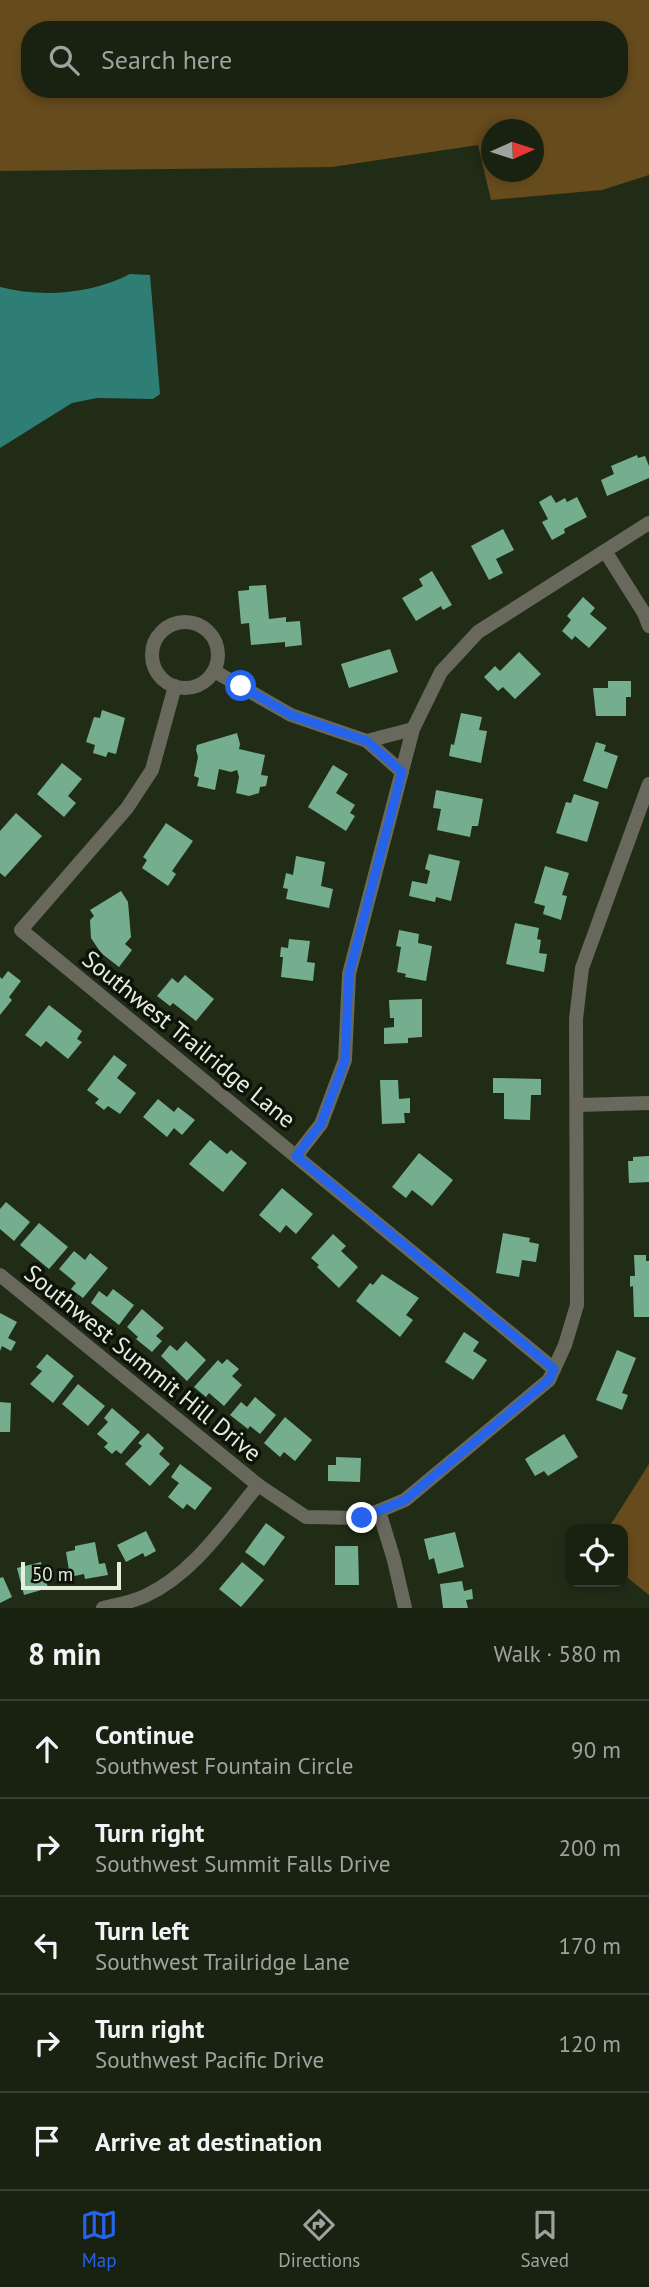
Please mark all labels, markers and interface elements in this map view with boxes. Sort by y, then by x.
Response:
search box [21,21,628,98]
icon: search [45,41,83,79]
text: Search here [101,43,232,76]
north arrow [481,119,544,182]
route start [225,670,256,701]
street label: Southwest Trailridge Lane [76,943,302,1135]
street label: Southwest Summit Hill Drive [18,1258,268,1468]
route end [346,1502,377,1533]
map controls [565,1524,628,1587]
button: locate [565,1524,628,1587]
scale bar [21,1559,121,1591]
text: 50 m [32,1562,73,1586]
text: 8 min [28,1634,101,1673]
text: Walk · 580 m [494,1639,621,1668]
text: Continue [95,1718,194,1751]
icon: ahead [28,1730,66,1768]
text: 90 m [571,1735,621,1764]
text: Southwest Fountain Circle [95,1751,353,1780]
text: Turn right [95,1816,204,1849]
icon: right [28,1828,66,1866]
text: 200 m [559,1833,621,1862]
text: Southwest Summit Falls Drive [95,1849,390,1878]
text: Turn left [95,1914,189,1947]
icon: left [28,1926,66,1964]
text: 170 m [559,1931,621,1960]
text: Southwest Trailridge Lane [95,1947,350,1976]
text: Turn right [95,2012,204,2045]
icon: right [28,2024,66,2062]
text: 120 m [559,2029,621,2058]
text: Southwest Pacific Drive [95,2045,324,2074]
icon: arrive [28,2122,66,2160]
text: Arrive at destination [95,2125,322,2158]
tab: Map [80,2206,118,2272]
tab: Directions [278,2206,360,2272]
tab: Saved [521,2206,569,2272]

